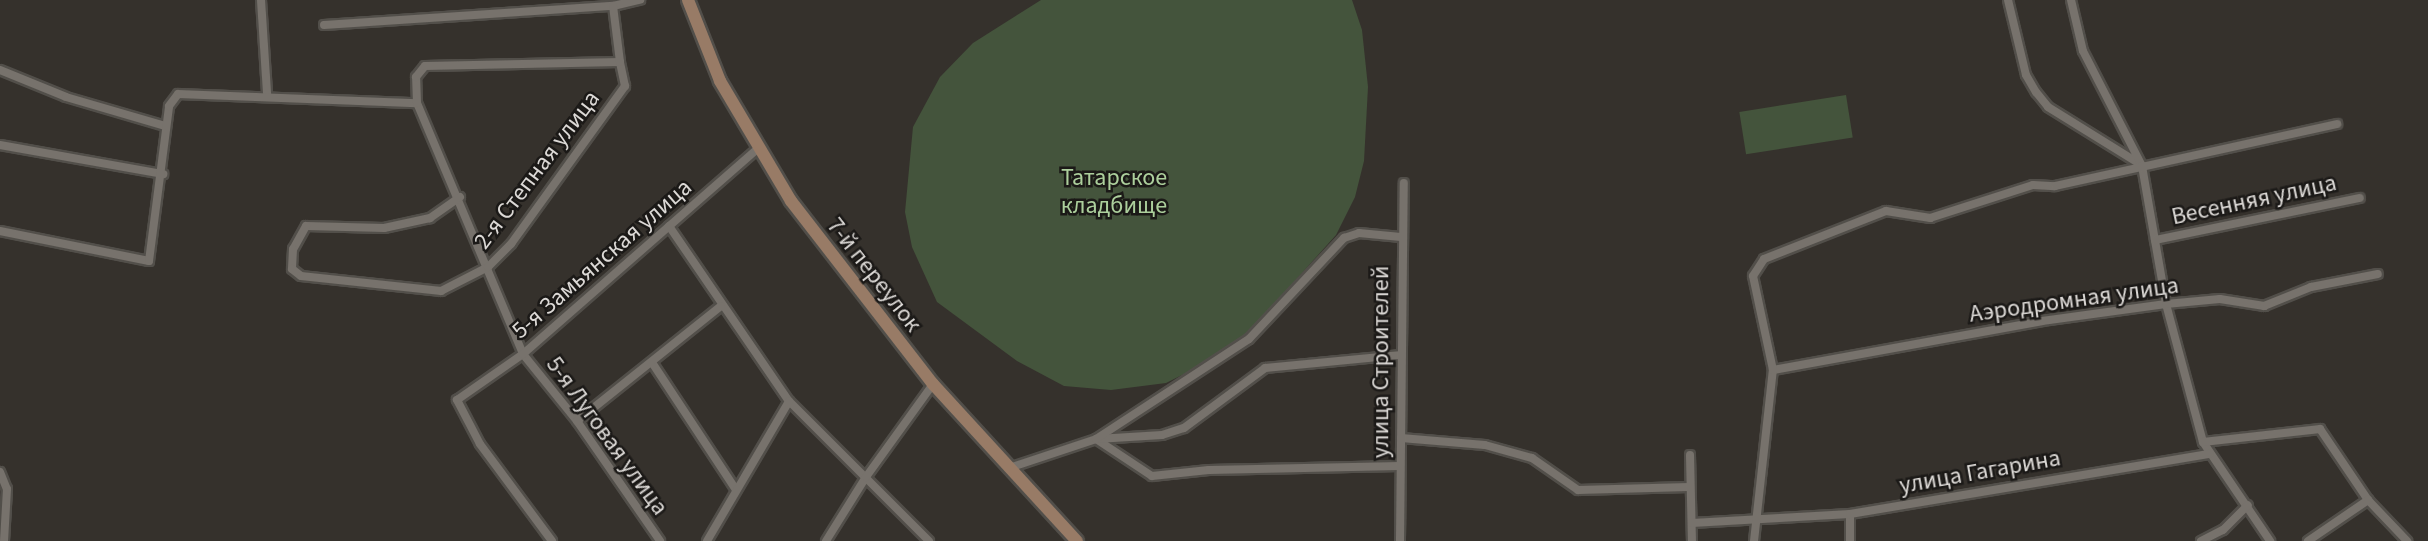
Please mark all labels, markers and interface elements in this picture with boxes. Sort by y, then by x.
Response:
street label: 2-я Степная улица [468,85,606,255]
park label: Татарское кладбище [1061,164,1167,220]
street label: Весенняя улица [2169,168,2339,232]
street label: 5-я Замьянская улица [506,173,698,345]
street label: 7-й переулок [820,212,928,338]
street label: улица Строителей [1367,266,1395,458]
street label: Аэродромная улица [1967,271,2181,329]
street label: 5-я Луговая улица [540,351,674,521]
street label: улица Гагарина [1897,444,2063,500]

